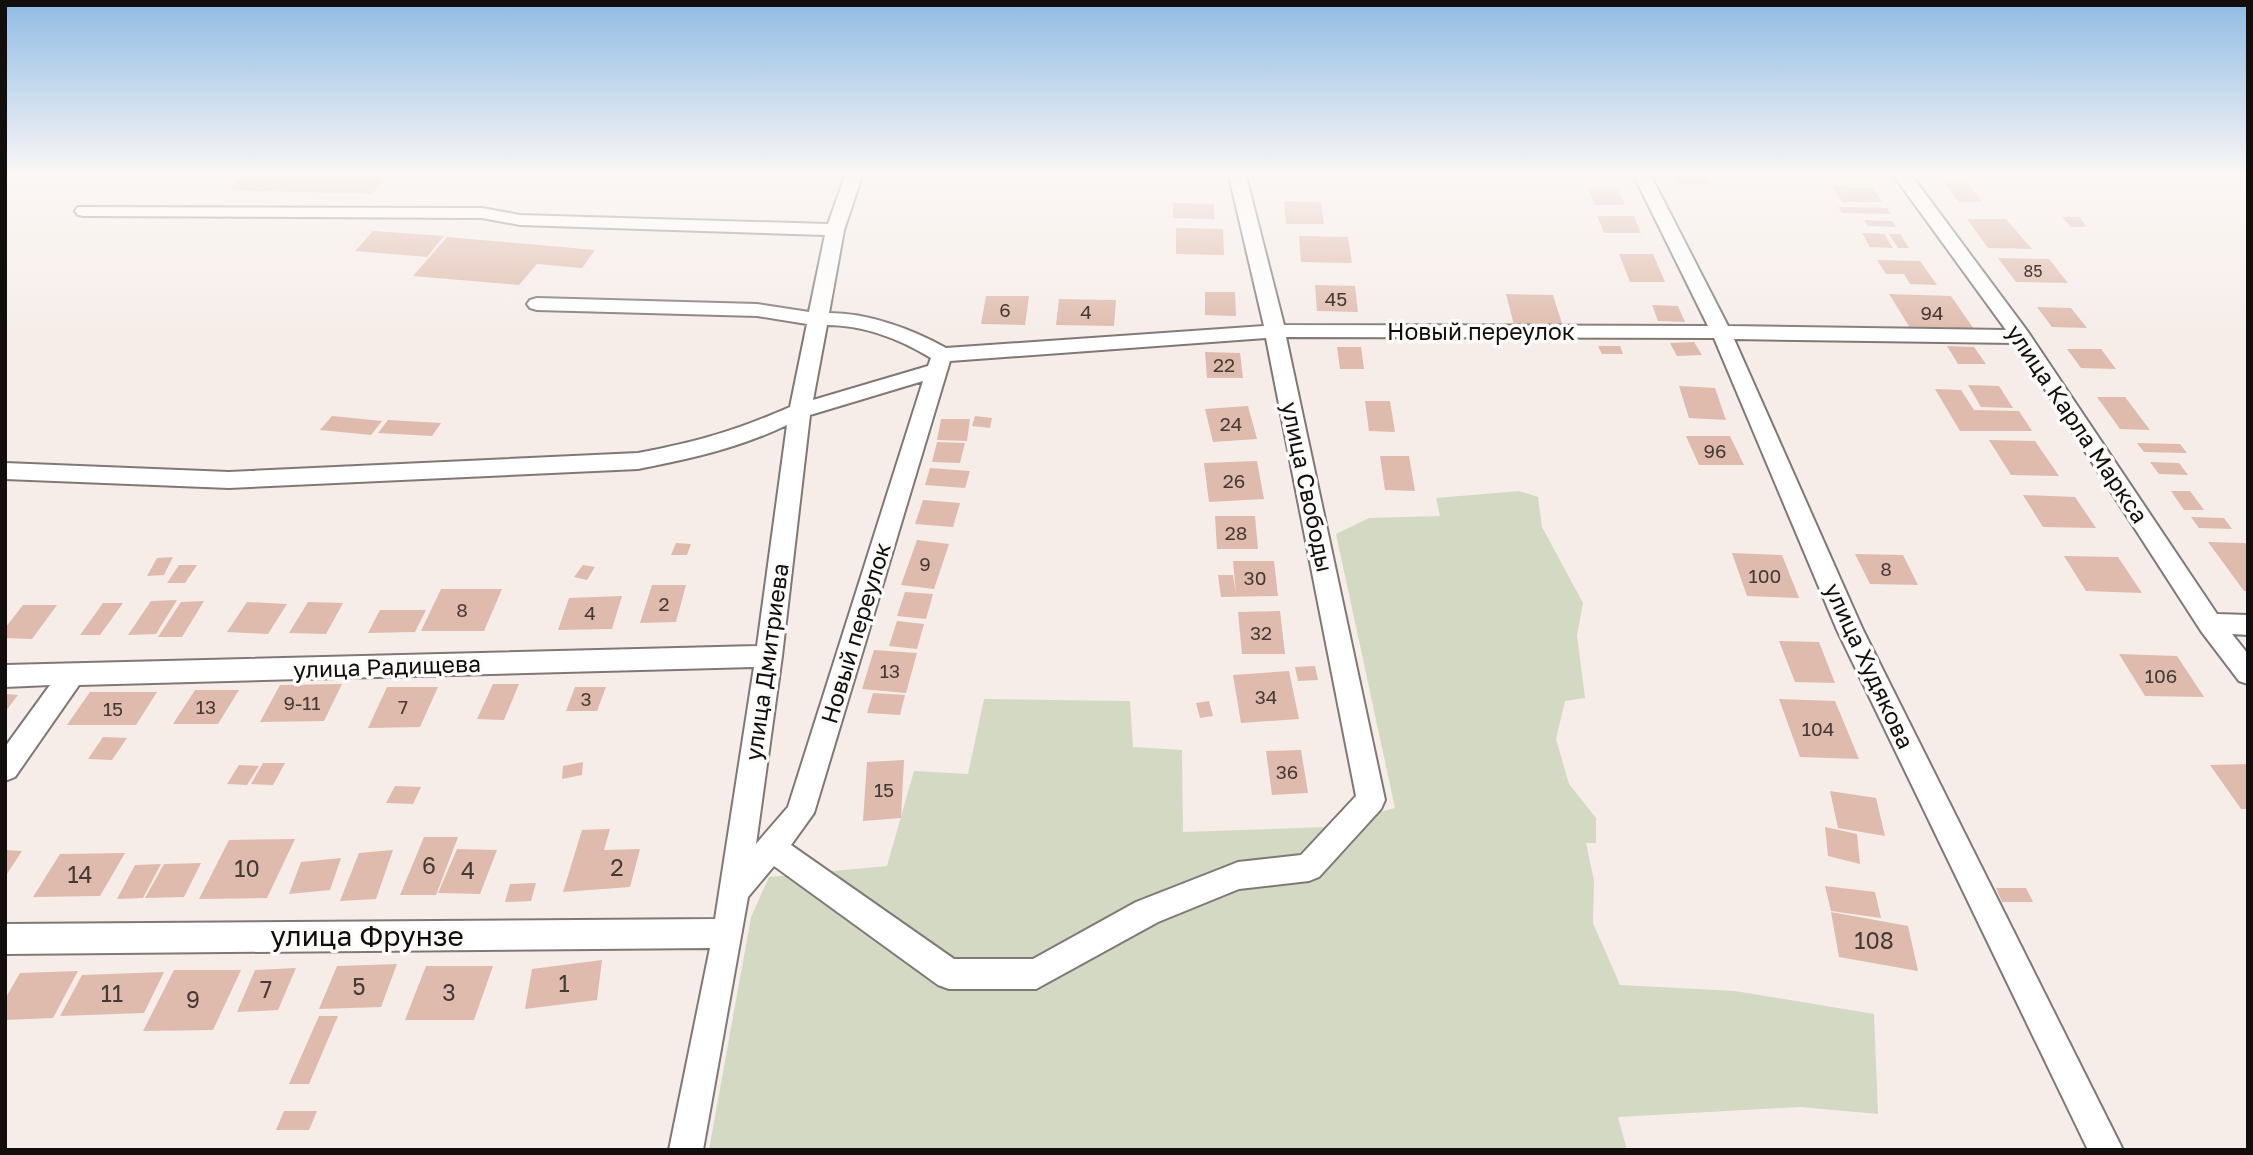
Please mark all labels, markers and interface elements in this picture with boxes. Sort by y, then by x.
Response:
house number: 85 [2023,261,2043,281]
house number: 45 [1325,287,1347,310]
house number: 6 [999,298,1011,321]
house number: 4 [1080,300,1092,323]
house number: 94 [1920,301,1944,324]
street label: Новый переулок [1387,317,1575,345]
street label: улица Карла Маркса [2001,319,2155,528]
house number: 22 [1213,353,1235,376]
street label: улица Свободы [1276,399,1340,575]
house number: 24 [1220,412,1242,435]
house number: 96 [1704,439,1727,462]
house number: 26 [1223,469,1245,492]
house number: 28 [1225,521,1247,544]
street label: Новый переулок [814,539,896,727]
house number: 9 [919,552,931,575]
house number: 8 [1880,557,1892,580]
street label: улица Дмитриева [738,561,794,762]
house number: 100 [1749,564,1781,587]
house number: 30 [1244,566,1266,589]
street label: улица Худякова [1819,578,1921,753]
house number: 2 [658,592,670,615]
house number: 8 [456,598,468,621]
house number: 4 [584,601,596,624]
house number: 32 [1250,621,1272,644]
street label: улица Радищева [293,649,481,683]
house number: 13 [880,659,900,682]
house number: 106 [2145,664,2177,687]
house number: 34 [1255,685,1277,708]
house number: 3 [580,687,592,710]
house number: 9-11 [283,691,321,714]
house number: 13 [196,695,216,718]
house number: 7 [398,695,408,718]
house number: 15 [103,697,123,720]
house number: 104 [1802,717,1834,740]
house number: 36 [1276,760,1298,783]
house number: 15 [874,778,894,801]
house number: 6 [422,851,436,879]
house number: 2 [610,853,624,881]
house number: 10 [234,854,260,882]
house number: 4 [461,856,475,884]
house number: 14 [67,860,93,888]
street label: улица Фрунзе [270,919,464,952]
house number: 108 [1854,926,1894,954]
house number: 1 [558,969,570,997]
house number: 5 [352,972,366,1000]
house number: 7 [260,975,272,1003]
house number: 3 [442,978,456,1006]
house number: 11 [101,979,123,1007]
house number: 9 [186,985,200,1013]

